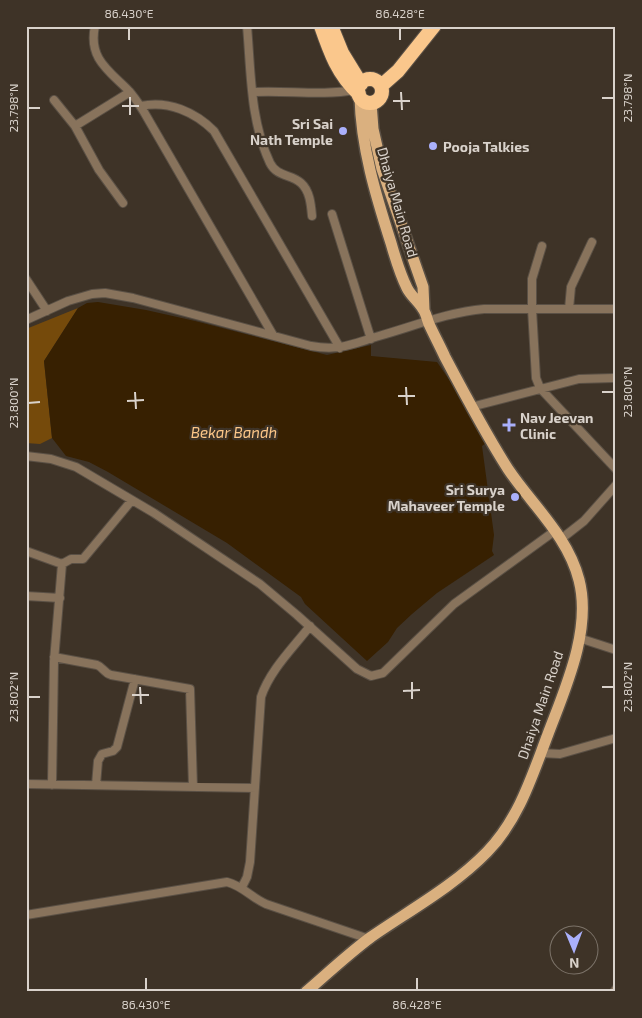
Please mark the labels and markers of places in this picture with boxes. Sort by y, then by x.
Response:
place label: Sri Sai Nath Temple [250,115,333,148]
marker: Sri Sai Nath Temple [337,125,349,137]
place label: Pooja Talkies [443,138,530,155]
marker: Pooja Talkies [427,140,439,152]
place label: Nav Jeevan Clinic [520,409,594,442]
marker: Nav Jeevan Clinic [502,418,516,432]
place label: Sri Surya Mahaveer Temple [388,481,505,514]
marker: Sri Surya Mahaveer Temple [509,491,521,503]

